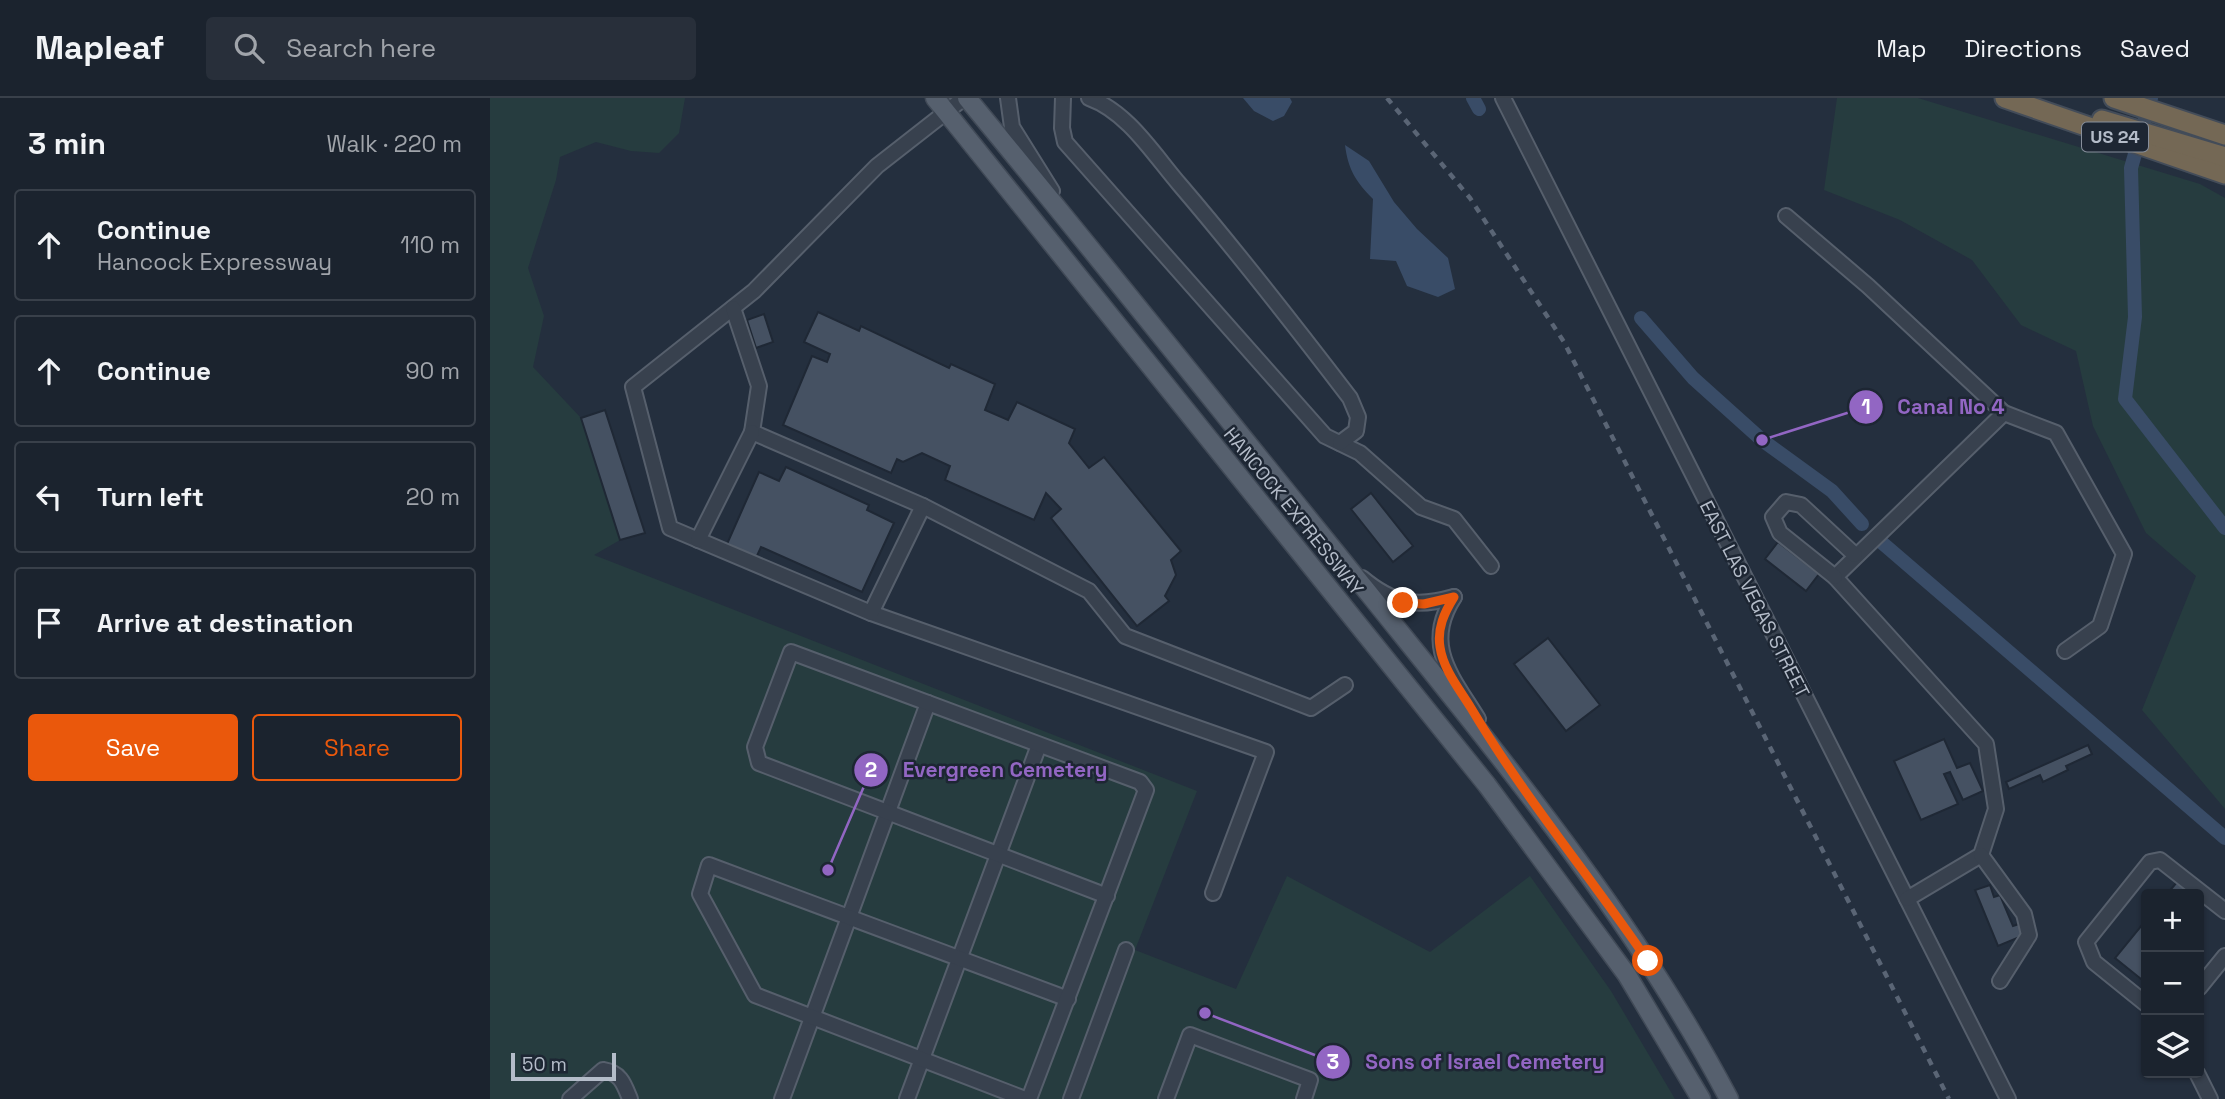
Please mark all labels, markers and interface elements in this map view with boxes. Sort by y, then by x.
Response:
search box [206,17,696,80]
text: Mapleaf [35,27,164,69]
icon: search [230,29,268,67]
text: Search here [286,31,436,65]
text: Map [1876,33,1926,64]
text: Directions [1964,33,2082,64]
text: Saved [2120,33,2190,64]
road number: US 24 [2082,122,2148,152]
text: 3 min [28,124,106,163]
text: Walk · 220 m [327,129,462,159]
text: Continue [97,213,211,247]
icon: ahead [30,226,68,264]
text: 110 m [400,230,460,260]
text: Hancock Expressway [97,247,332,277]
icon: ahead [30,352,68,390]
text: Continue [97,354,211,388]
text: 90 m [405,356,460,386]
callout: Canal No 4 [1849,386,2019,428]
text: 1 [1861,393,1871,420]
text: Canal No 4 [1897,393,2005,420]
street label: HANCOCK EXPRESSWAY [1218,422,1369,601]
icon: left [30,478,68,516]
text: Turn left [97,480,204,514]
text: 20 m [406,482,460,512]
street label: EAST LAS VEGAS STREET [1694,496,1815,702]
route end [1387,587,1418,618]
icon: arrive [30,604,68,642]
text: Arrive at destination [97,606,354,640]
button: Save [28,714,238,781]
button: Share [252,714,462,781]
callout: Evergreen Cemetery [853,749,1121,791]
text: 2 [865,756,877,783]
text: Evergreen Cemetery [903,756,1107,783]
map controls [2141,889,2204,1078]
button: + [2141,889,2204,952]
route start [1632,945,1663,976]
button: − [2141,952,2204,1015]
button: layers [2141,1015,2204,1078]
callout: Sons of Israel Cemetery [1316,1041,1618,1083]
text: 3 [1327,1048,1339,1075]
text: Sons of Israel Cemetery [1365,1048,1605,1075]
scale bar [511,1050,616,1082]
text: 50 m [522,1052,567,1077]

